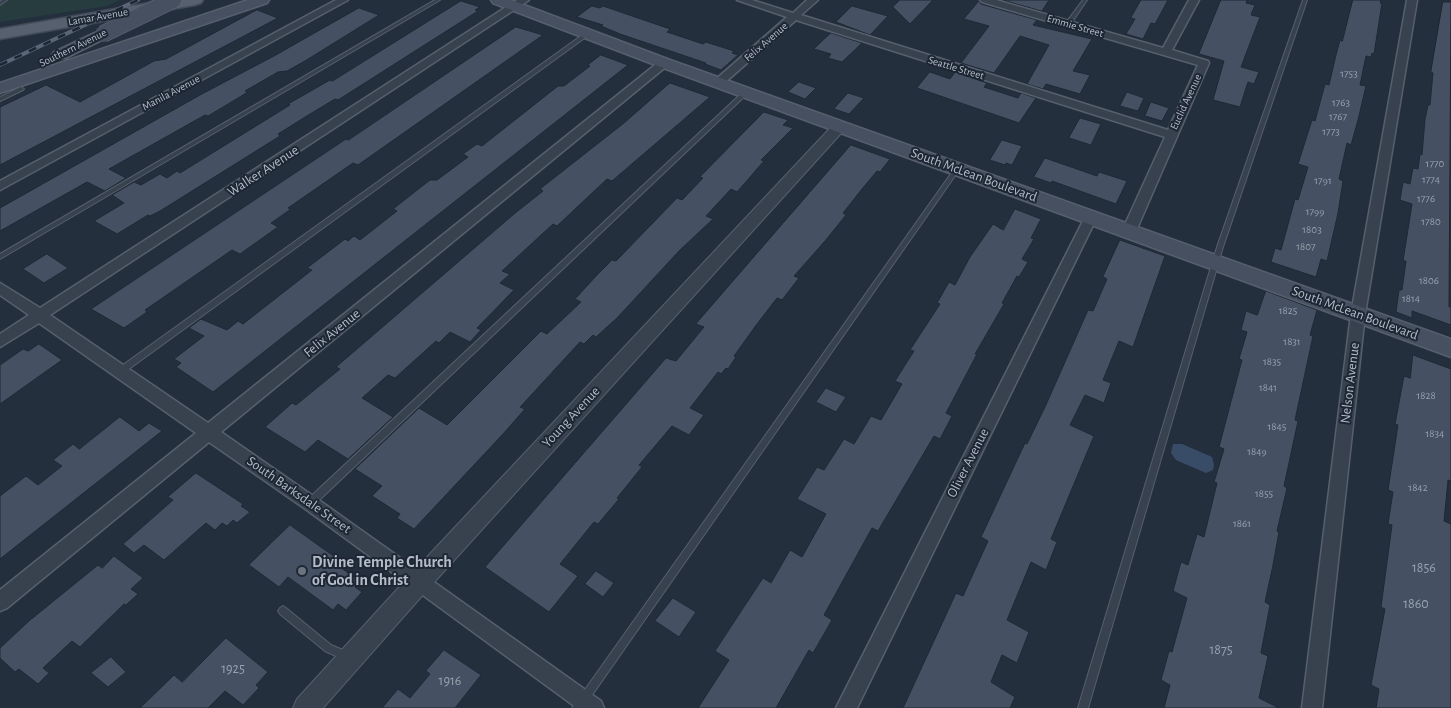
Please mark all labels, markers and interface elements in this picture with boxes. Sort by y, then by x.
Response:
street label: Lamar Avenue [67,5,129,29]
street label: Emmie Street [1045,12,1105,40]
street label: Felix Avenue [741,19,791,65]
street label: Southern Avenue [37,26,109,70]
street label: Seattle Street [927,53,985,83]
house number: 1753 [1340,67,1358,81]
street label: Manila Avenue [140,72,202,114]
street label: Euclid Avenue [1167,72,1205,132]
house number: 1763 [1332,96,1350,110]
house number: 1767 [1329,110,1347,124]
house number: 1773 [1322,125,1340,139]
street label: Walker Avenue [224,142,302,200]
street label: South McLean Boulevard [909,144,1039,206]
house number: 1770 [1426,157,1444,171]
house number: 1774 [1422,173,1440,187]
house number: 1791 [1314,174,1332,188]
house number: 1776 [1417,192,1435,206]
house number: 1799 [1306,205,1324,219]
house number: 1780 [1421,215,1441,229]
house number: 1803 [1302,223,1322,237]
house number: 1807 [1296,240,1316,254]
house number: 1806 [1419,274,1439,288]
street label: South McLean Boulevard [1290,282,1420,344]
house number: 1814 [1402,292,1420,306]
house number: 1825 [1279,304,1297,318]
street label: Felix Avenue [300,305,364,361]
house number: 1831 [1283,335,1301,349]
street label: Nelson Avenue [1337,342,1363,424]
house number: 1835 [1263,355,1281,369]
house number: 1841 [1259,381,1277,395]
street label: Young Avenue [538,383,604,451]
house number: 1828 [1416,389,1436,403]
house number: 1845 [1268,420,1286,434]
street label: Oliver Avenue [943,426,993,500]
house number: 1834 [1426,427,1444,441]
house number: 1849 [1247,445,1267,459]
street label: South Barksdale Street [244,453,354,537]
house number: 1842 [1408,481,1428,495]
house number: 1855 [1255,487,1273,501]
house number: 1861 [1233,517,1251,531]
place label: Divine Temple Church of God in Christ [312,552,452,590]
house number: 1856 [1412,560,1436,576]
marker: Divine Temple Church of God in Christ [296,565,308,577]
house number: 1860 [1403,596,1429,612]
house number: 1875 [1209,642,1233,658]
house number: 1925 [221,661,245,677]
house number: 1916 [439,673,461,689]

